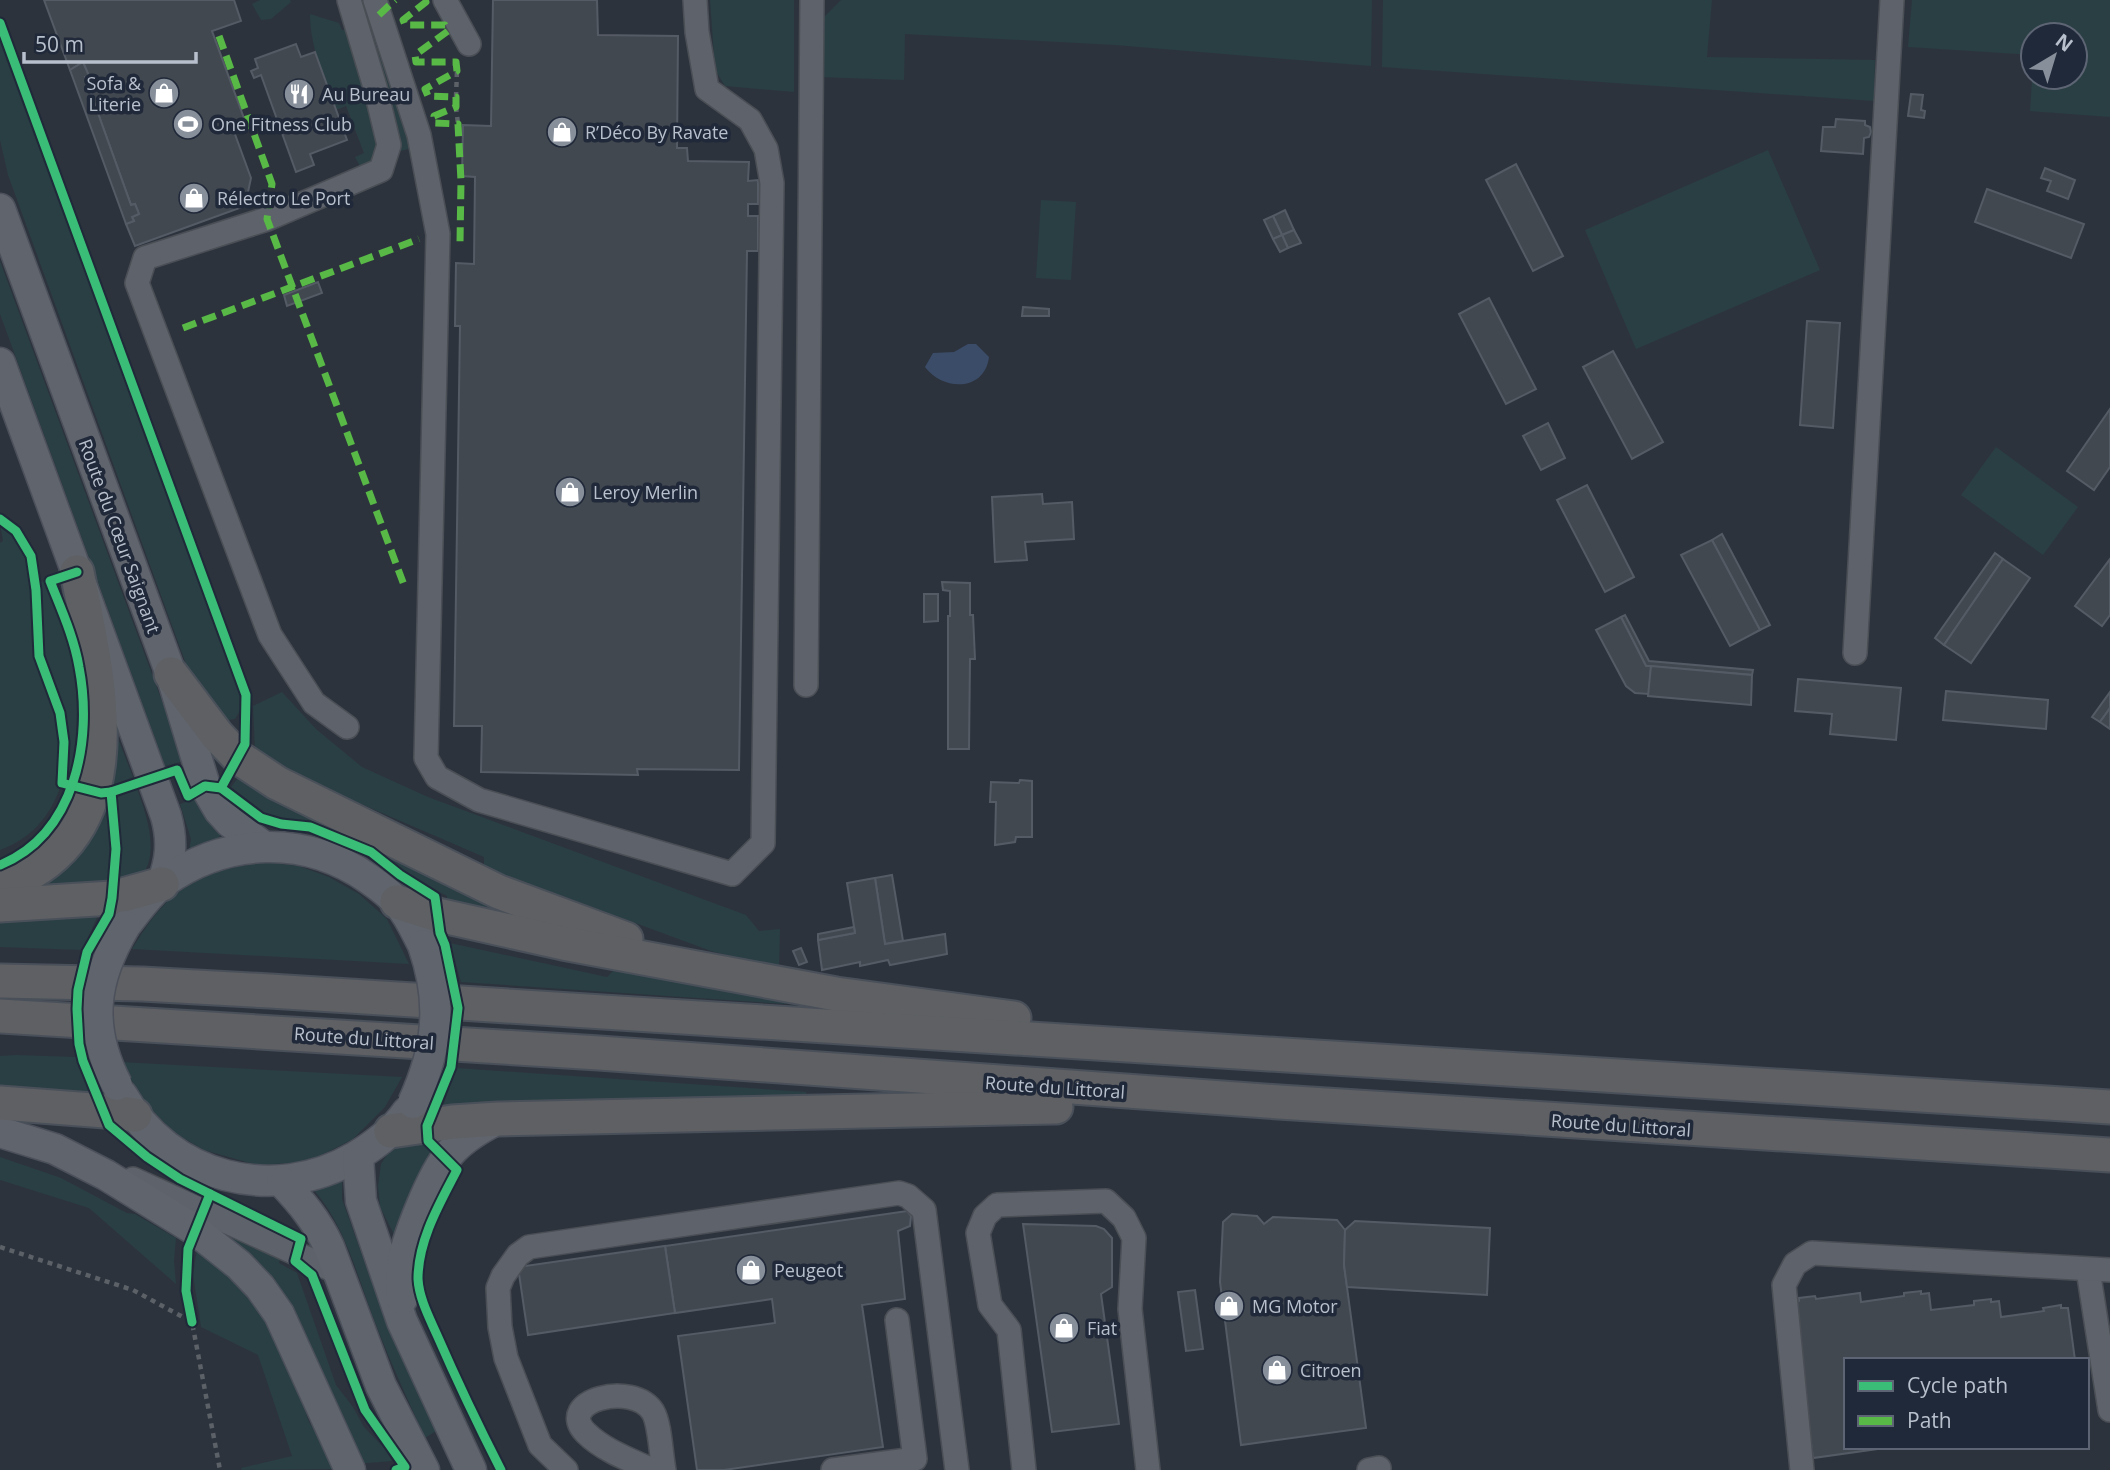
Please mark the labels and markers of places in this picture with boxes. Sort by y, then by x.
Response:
place label: Sofa & Literie [86,71,142,116]
shop icon: Sofa & Literie [147,76,181,110]
restaurant icon: Au Bureau [282,77,316,111]
place label: Au Bureau [322,82,410,106]
sports icon: One Fitness Club [171,107,205,141]
place label: One Fitness Club [211,112,352,136]
shop icon: R’Déco By Ravate [545,115,579,149]
place label: R’Déco By Ravate [585,120,728,144]
shop icon: Rélectro Le Port [177,181,211,215]
place label: Rélectro Le Port [217,186,350,210]
shop icon: Leroy Merlin [553,475,587,509]
place label: Leroy Merlin [593,480,698,504]
shop icon: Peugeot [734,1253,768,1287]
place label: Peugeot [774,1258,843,1282]
shop icon: MG Motor [1212,1289,1246,1323]
place label: MG Motor [1252,1294,1338,1318]
shop icon: Fiat [1047,1311,1081,1345]
place label: Fiat [1087,1316,1117,1340]
shop icon: Citroen [1260,1353,1294,1387]
place label: Citroen [1300,1358,1362,1382]

